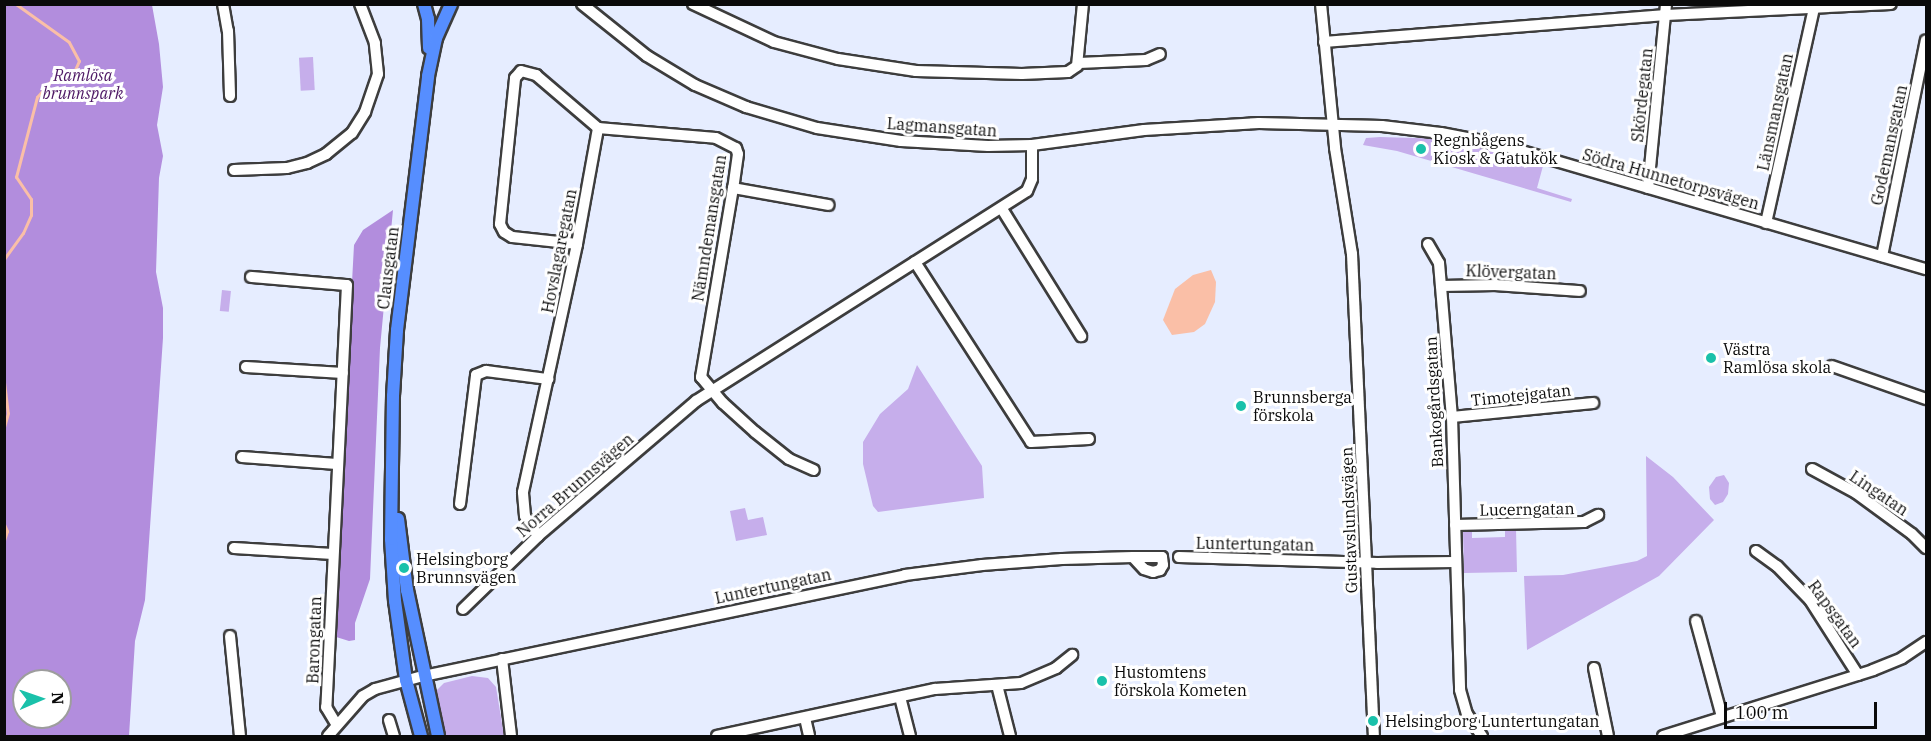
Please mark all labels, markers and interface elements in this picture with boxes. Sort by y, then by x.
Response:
street label: Skördegatan [1627,47,1657,143]
street label: Länsmansgatan [1753,51,1797,173]
park label: Ramlösa brunnspark [42,65,124,103]
street label: Godemansgatan [1867,83,1911,207]
street label: Lagmansgatan [886,114,998,140]
place label: Regnbågens Kiosk & Gatukök [1433,130,1558,168]
marker: Regnbågens Kiosk & Gatukök [1414,142,1428,156]
street label: Södra Hunnetorpsvägen [1580,145,1762,213]
street label: Nämndemansgatan [688,153,730,303]
street label: Hovslagaregatan [538,187,580,315]
street label: Clausgatan [373,226,403,310]
street label: Klövergatan [1465,261,1557,283]
street label: Bankogårdsgatan [1421,336,1447,468]
place label: Västra Ramlösa skola [1723,339,1831,377]
marker: Västra Ramlösa skola [1704,351,1718,365]
street label: Timotejgatan [1470,380,1572,410]
place label: Brunnsberga förskola [1253,387,1352,425]
marker: Brunnsberga förskola [1234,399,1248,413]
street label: Norra Brunnsvägen [513,429,637,541]
street label: Gustavslundsvägen [1337,447,1361,593]
street label: Lingatan [1846,466,1912,520]
street label: Lucerngatan [1479,499,1575,519]
street label: Luntertungatan [1196,533,1314,555]
place label: Helsingborg Brunnsvägen [416,549,517,587]
marker: Helsingborg Brunnsvägen [397,561,411,575]
street label: Luntertungatan [713,564,833,608]
street label: Rapsgatan [1804,576,1866,652]
street label: Barongatan [303,596,325,684]
place label: Hustomtens förskola Kometen [1114,662,1247,700]
north arrow [12,669,72,729]
marker: Hustomtens förskola Kometen [1095,674,1109,688]
scale bar [1727,690,1880,728]
text: N [48,692,68,705]
text: 100 m [1735,701,1789,724]
place label: Helsingborg Luntertungatan [1385,711,1600,731]
marker: Helsingborg Luntertungatan [1366,714,1380,728]

